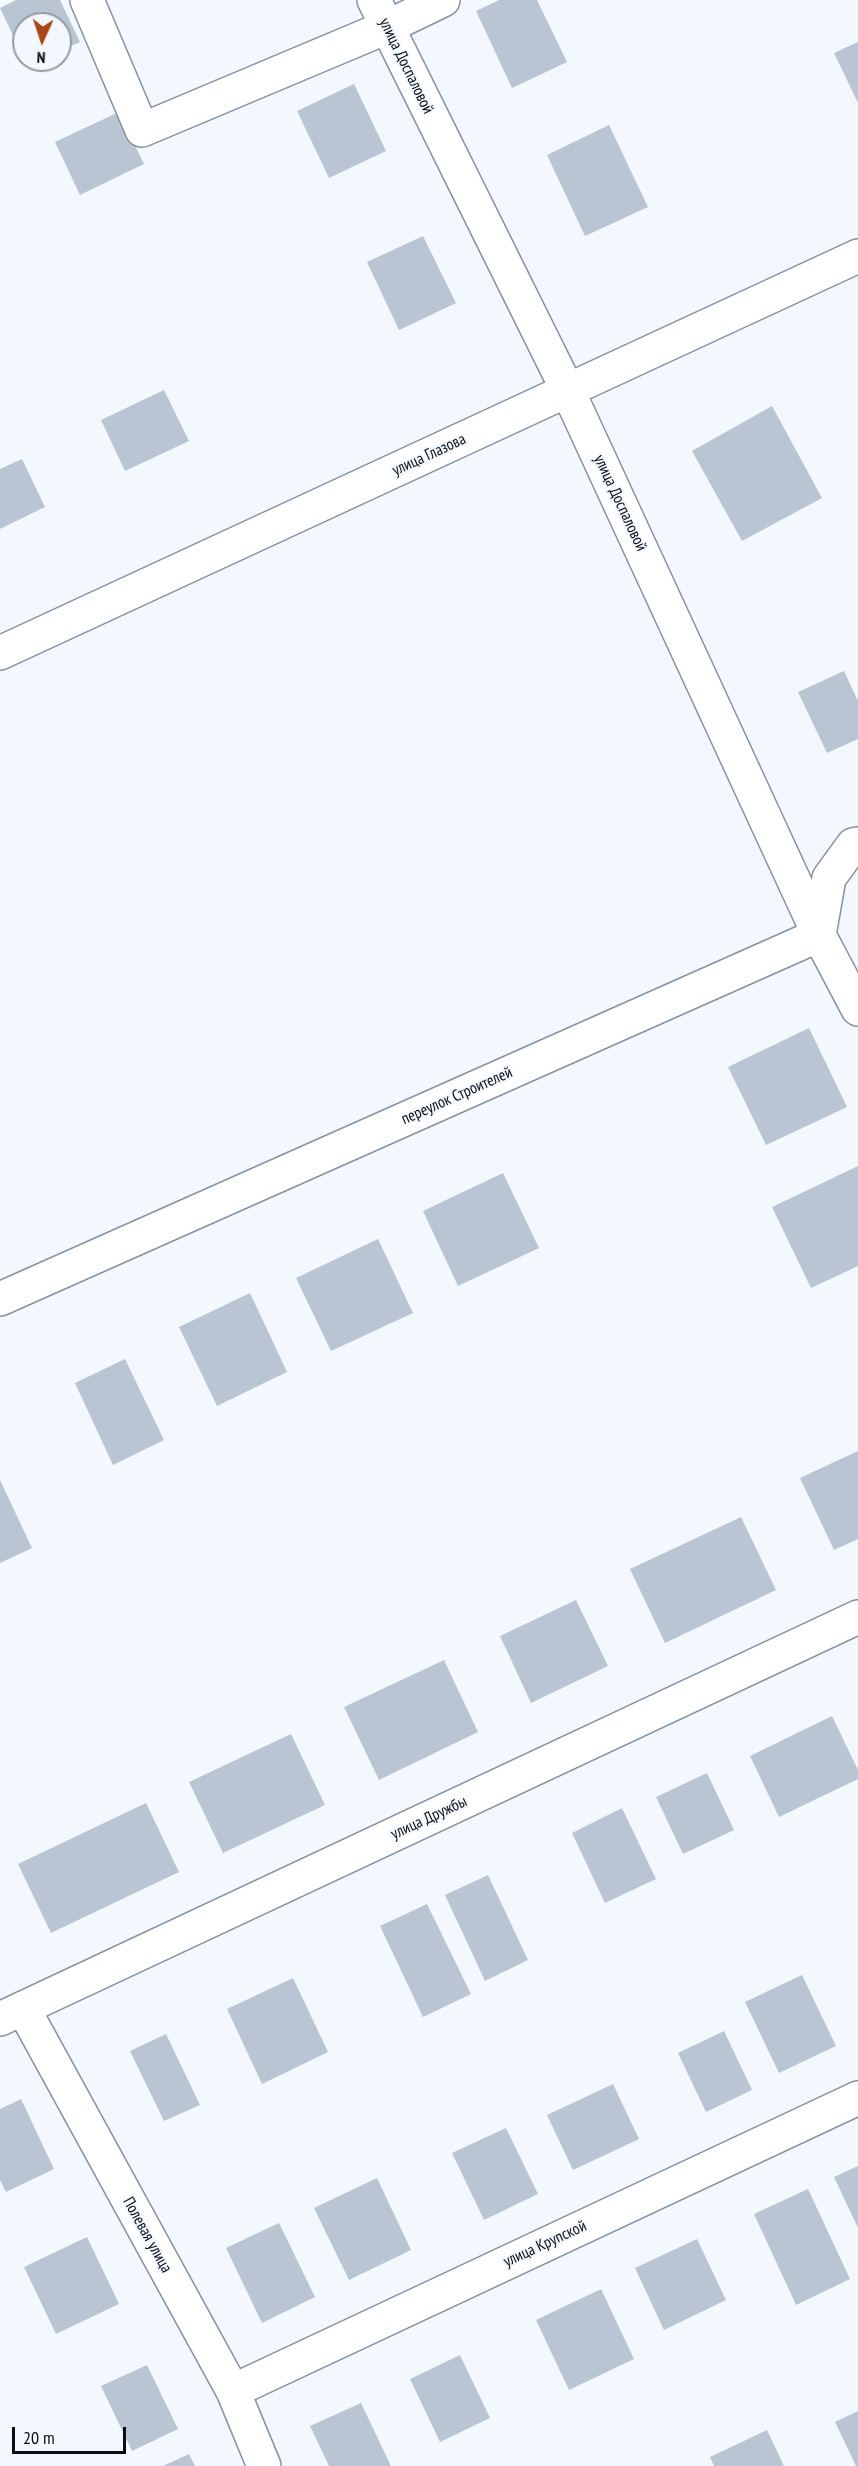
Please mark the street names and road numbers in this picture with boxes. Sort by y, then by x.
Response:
street label: улица Доспаловой [375,15,437,117]
street label: улица Глазова [389,430,469,480]
street label: улица Доспаловой [589,452,651,554]
street label: переулок Строителей [398,1063,516,1129]
street label: улица Дружбы [388,1792,470,1844]
street label: Полевая улица [118,2194,176,2276]
street label: улица Крупской [500,2216,590,2272]

